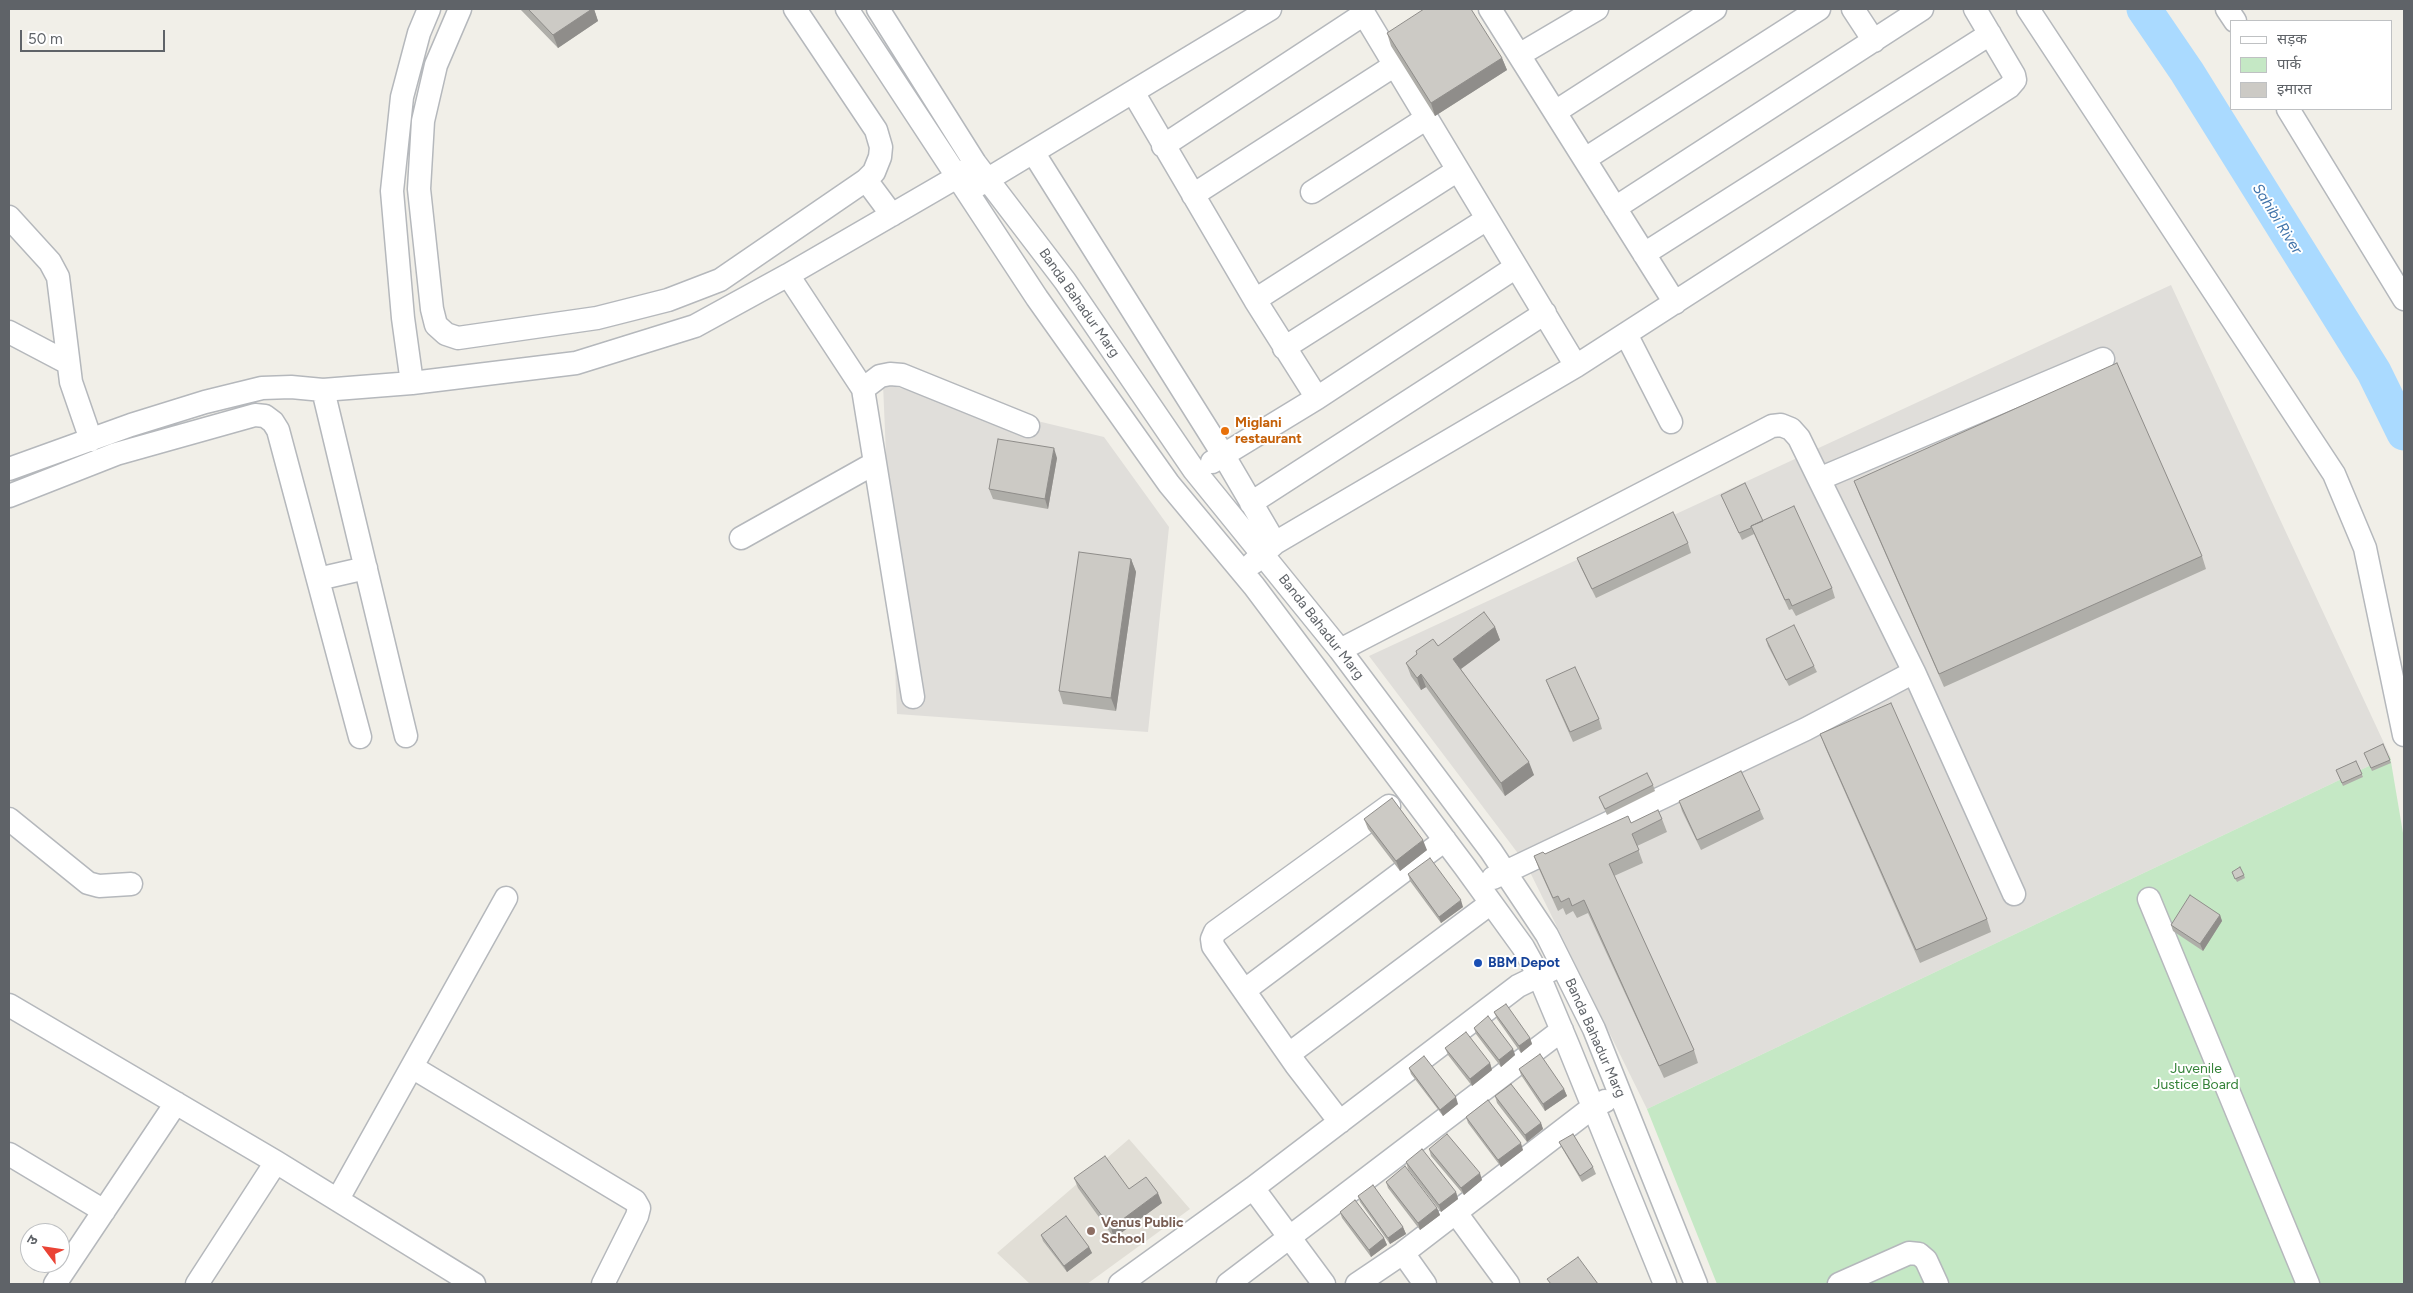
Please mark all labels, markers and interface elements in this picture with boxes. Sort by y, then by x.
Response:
scale bar [22,20,168,52]
legend [2230,20,2393,110]
text: 50 m [28,30,63,48]
text: सड़क [2277,30,2307,48]
text: पार्क [2277,55,2301,73]
text: इमारत [2277,80,2312,98]
water label: Sahibi River [2248,180,2306,258]
street label: Banda Bahadur Marg [1035,245,1123,361]
place label: Miglani restaurant [1235,415,1302,448]
marker: Miglani restaurant [1219,425,1231,437]
street label: Banda Bahadur Marg [1275,571,1367,683]
place label: BBM Depot [1488,955,1560,971]
marker: BBM Depot [1472,957,1484,969]
street label: Banda Bahadur Marg [1561,976,1629,1100]
park label: Juvenile Justice Board [2153,1061,2239,1094]
place label: Venus Public School [1101,1215,1184,1248]
north arrow [20,1223,70,1273]
marker: Venus Public School [1085,1225,1097,1237]
text: उ [23,1233,42,1248]

